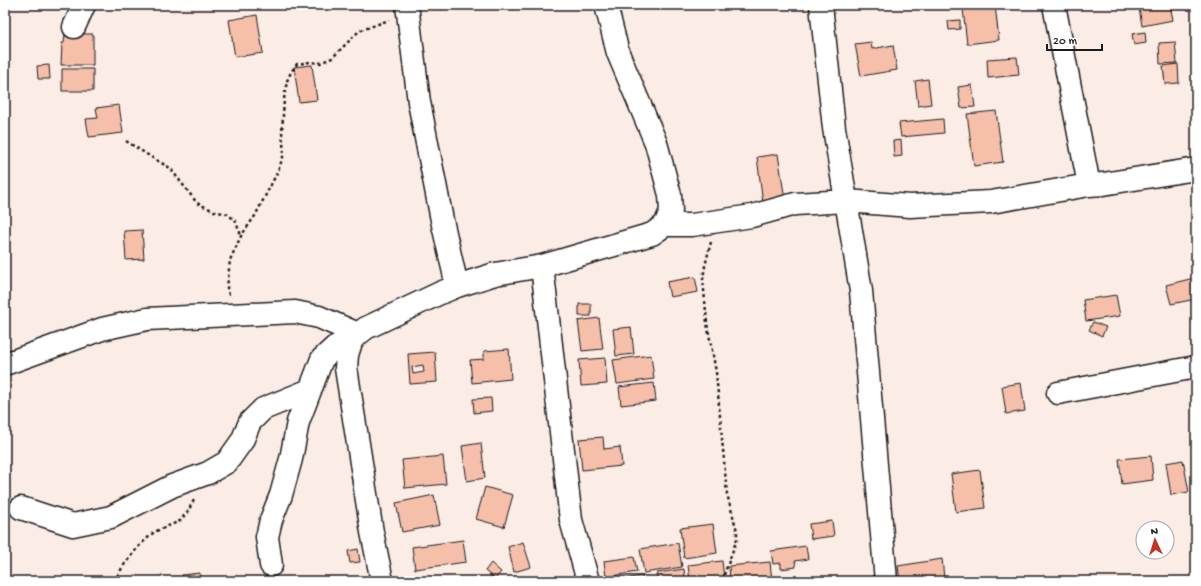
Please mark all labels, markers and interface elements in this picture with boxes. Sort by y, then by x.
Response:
scale bar [1047,26,1102,52]
text: 20 m [1053,35,1078,49]
north arrow [1135,520,1175,560]
text: N [1150,526,1158,538]

